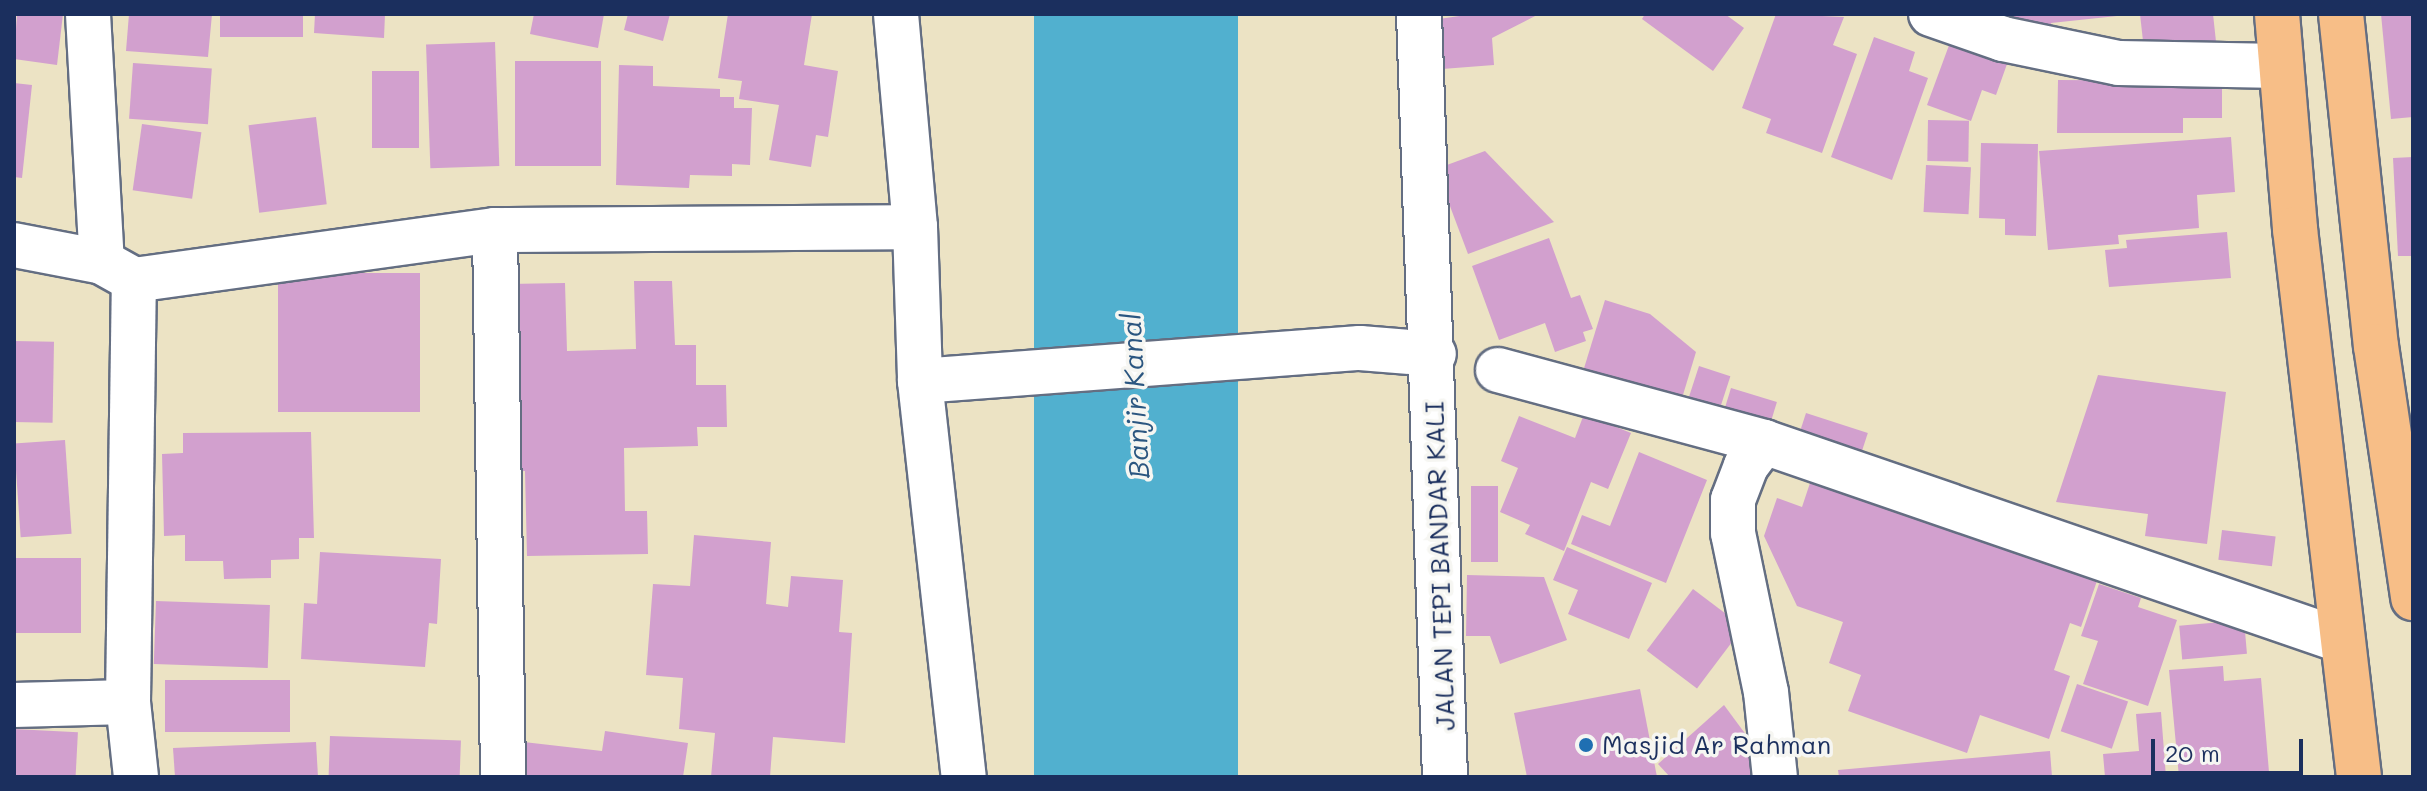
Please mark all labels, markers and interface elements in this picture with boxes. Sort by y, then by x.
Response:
water label: Banjir Kanal [1113,312,1155,480]
street label: JALAN TEPI BANDAR KALI [1419,401,1461,731]
scale bar [2155,723,2307,773]
place label: Masjid Ar Rahman [1602,729,1831,761]
marker: Masjid Ar Rahman [1577,736,1595,754]
text: 20 m [2165,737,2220,768]

